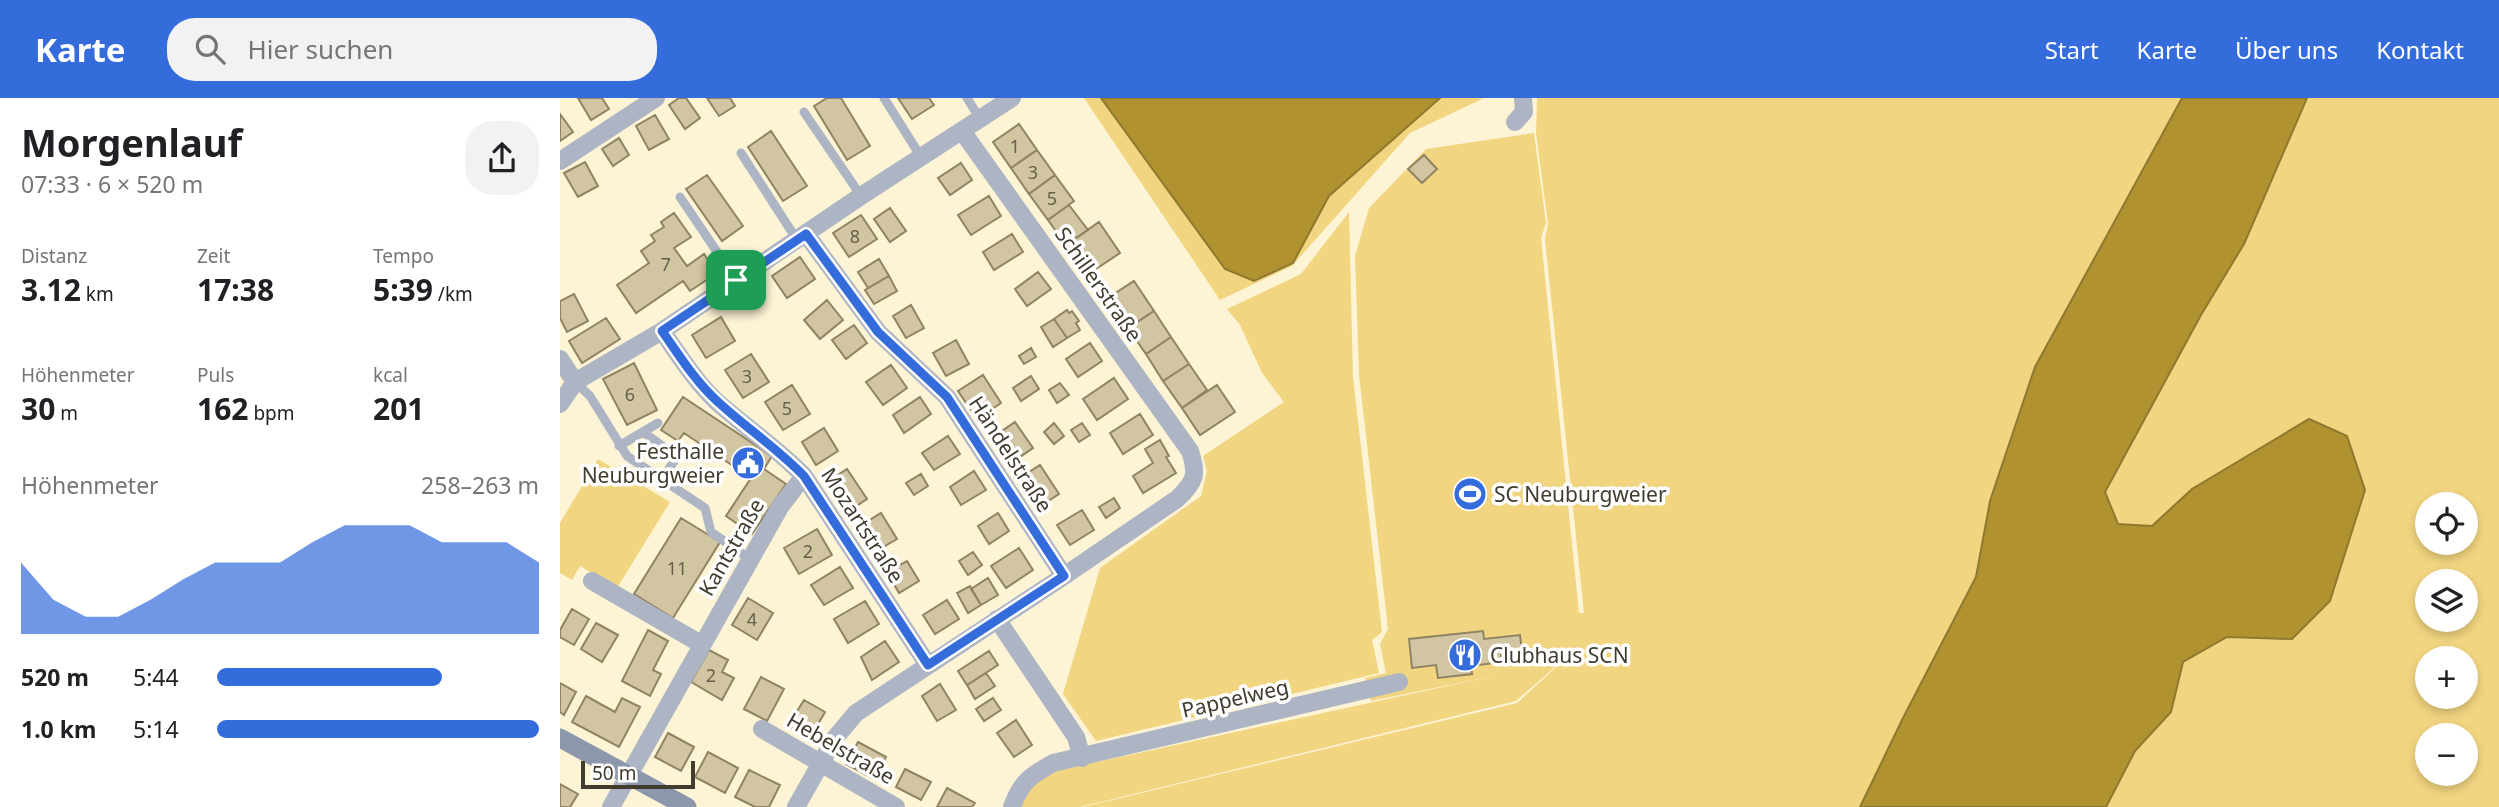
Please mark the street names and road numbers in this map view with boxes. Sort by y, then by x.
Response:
street label: Schillerstraße [1049,221,1149,347]
street label: Händelstraße [963,390,1059,518]
street label: Mozartstraße [815,462,911,588]
street label: Kantstraße [692,493,770,601]
street label: Pappelweg [1179,672,1291,724]
street label: Hebelstraße [782,706,900,790]

